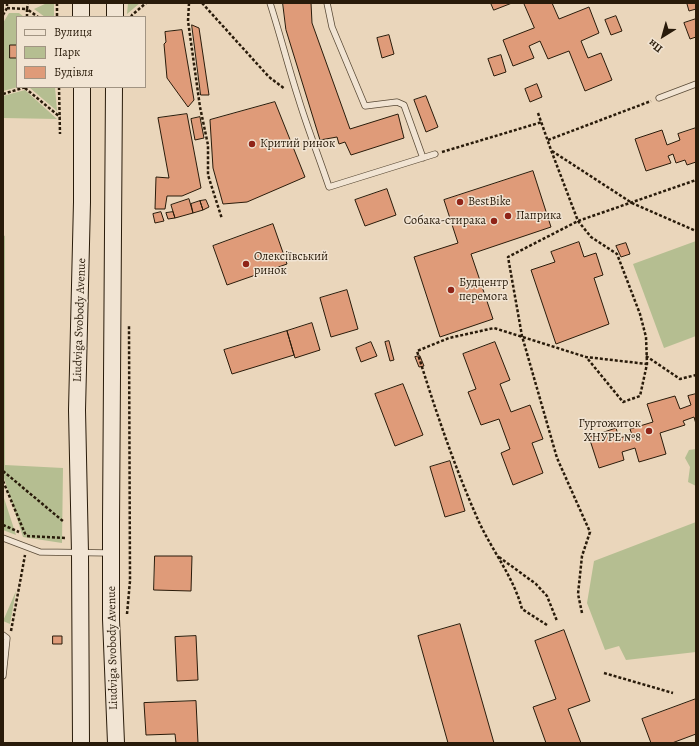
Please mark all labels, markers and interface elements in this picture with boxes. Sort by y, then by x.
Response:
legend [16,16,146,88]
north arrow [643,16,683,56]
text: Вулиця [54,24,92,40]
text: Пн [645,36,666,56]
text: Парк [54,44,80,60]
text: Будівля [54,64,93,80]
place label: Критий ринок [260,137,335,151]
marker: Критий ринок [247,139,257,149]
place label: BestBike [468,195,511,209]
marker: BestBike [455,197,465,207]
place label: Паприка [516,209,561,223]
marker: Паприка [503,211,513,221]
place label: Собака-стирака [404,214,486,228]
marker: Собака-стирака [489,216,499,226]
place label: Олексіївський ринок [254,250,328,278]
street label: Liudviga Svobody Avenue [71,258,89,382]
marker: Олексіївський ринок [241,259,251,269]
place label: Будцентр перемога [459,276,508,304]
marker: Будцентр перемога [446,285,456,295]
place label: Гуртожиток ХНУРЕ №8 [578,417,641,445]
marker: Гуртожиток ХНУРЕ №8 [644,426,654,436]
street label: Liudviga Svobody Avenue [105,586,121,710]

